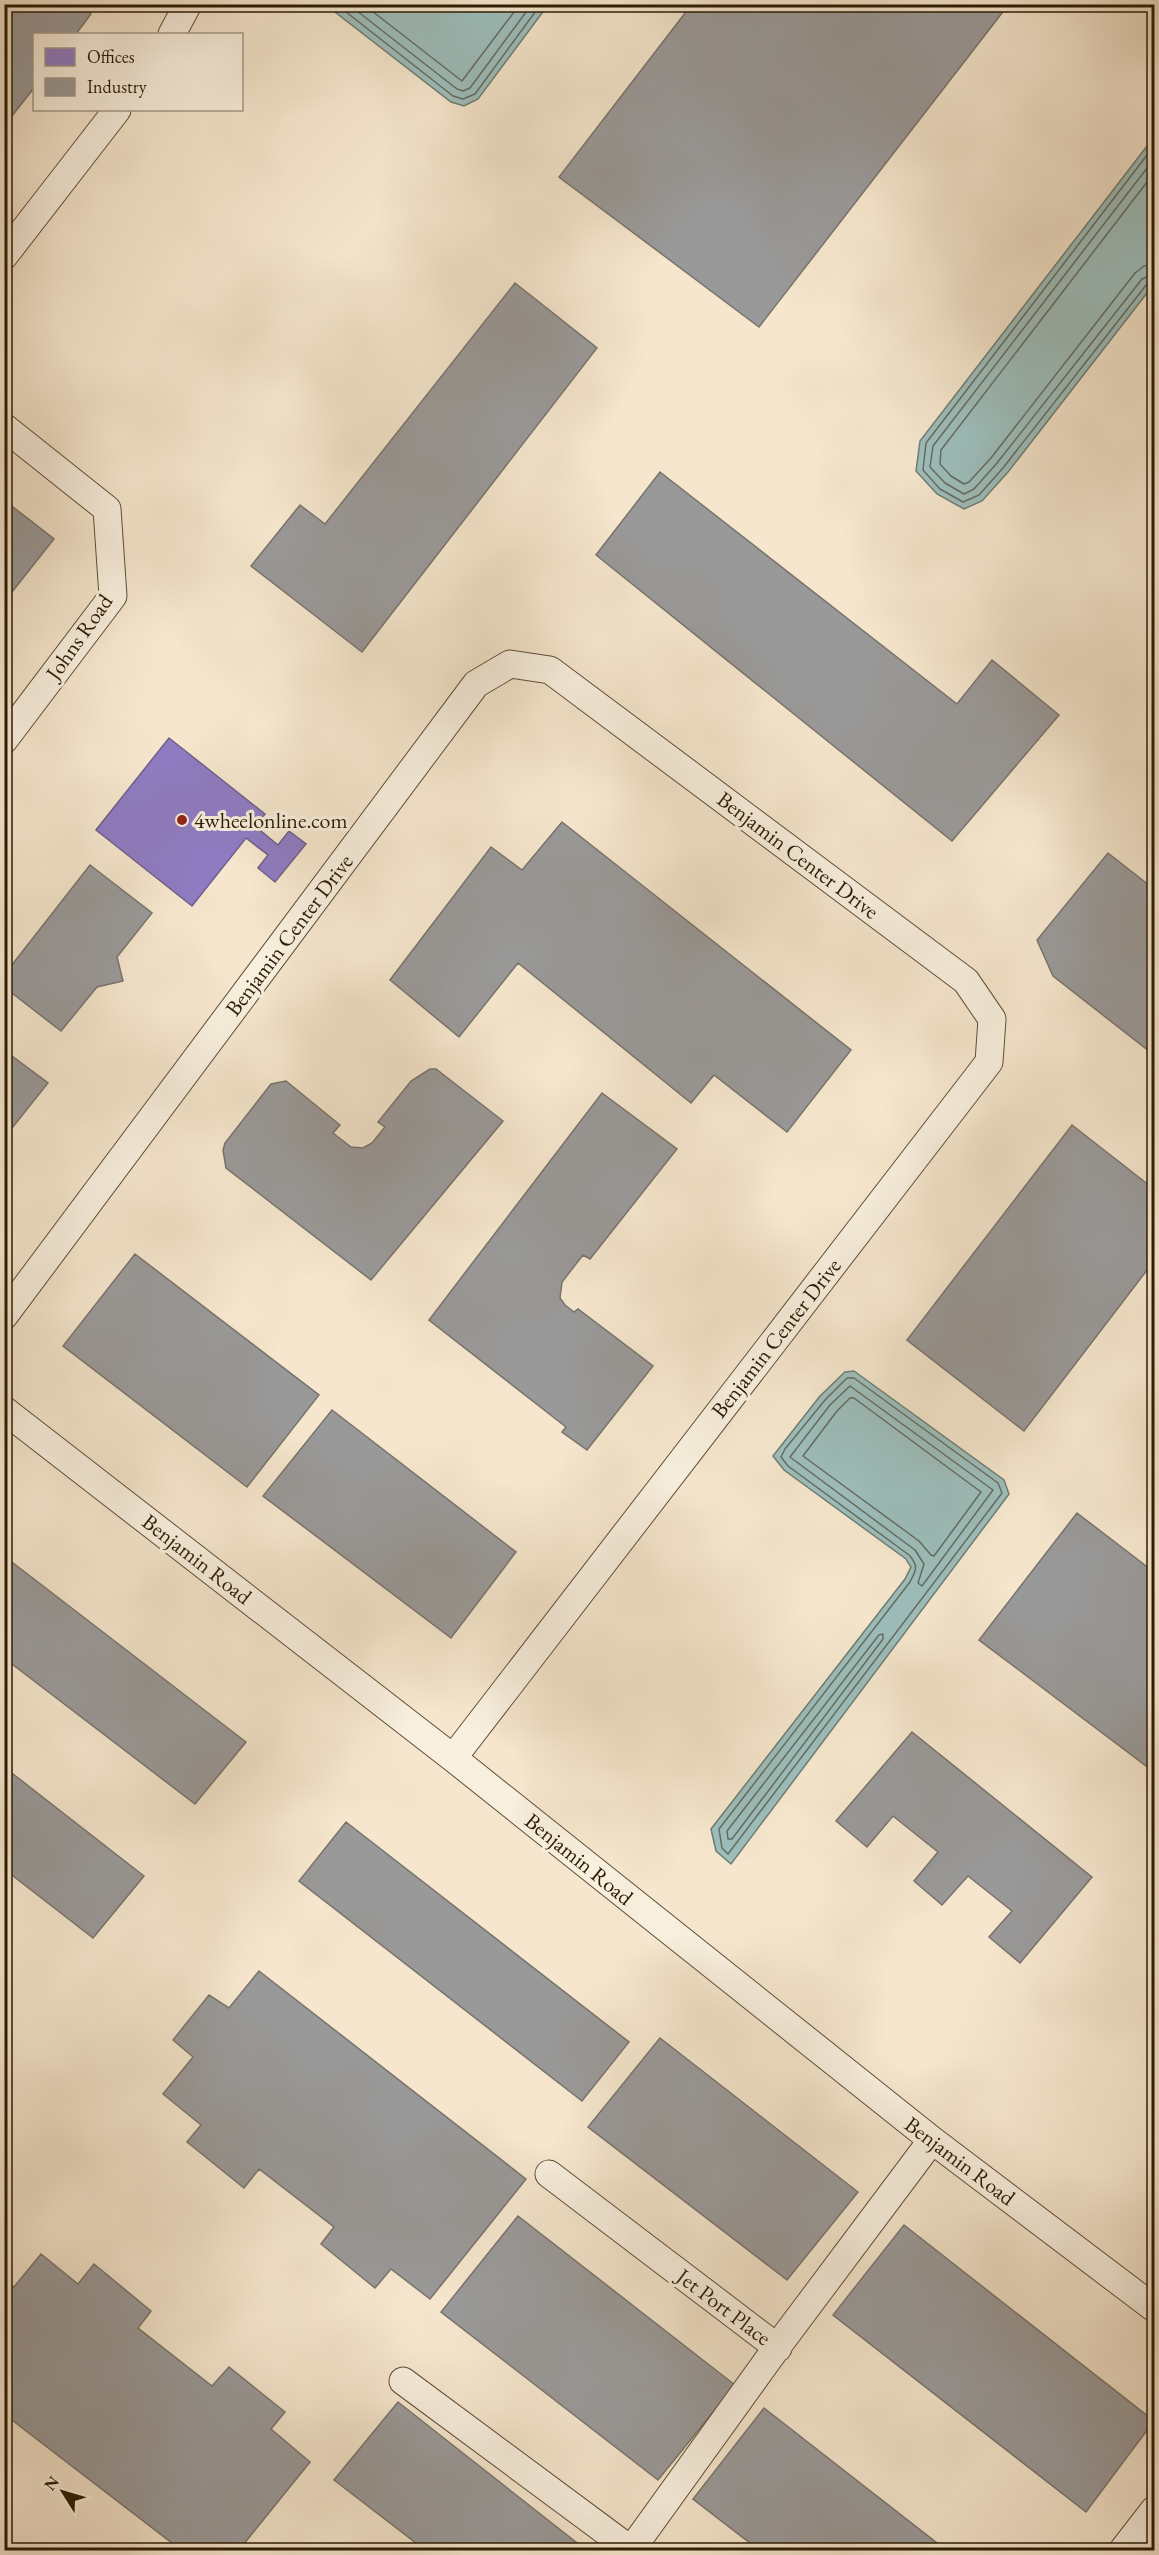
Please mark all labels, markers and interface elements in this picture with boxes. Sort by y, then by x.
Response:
legend [33,33,243,111]
text: Offices [87,45,135,68]
text: Industry [87,75,147,98]
street label: Johns Road [38,588,120,687]
street label: Benjamin Center Drive [711,785,885,926]
place label: 4wheelonline.com [194,806,348,835]
marker: 4wheelonline.com [175,813,189,827]
street label: Benjamin Center Drive [219,848,360,1022]
street label: Benjamin Center Drive [704,1252,848,1424]
street label: Benjamin Road [136,1507,258,1611]
street label: Benjamin Road [519,1806,640,1912]
street label: Benjamin Road [899,2110,1022,2213]
street label: Jet Port Place [669,2261,777,2352]
north arrow [33,2462,93,2522]
text: N [39,2472,64,2495]

